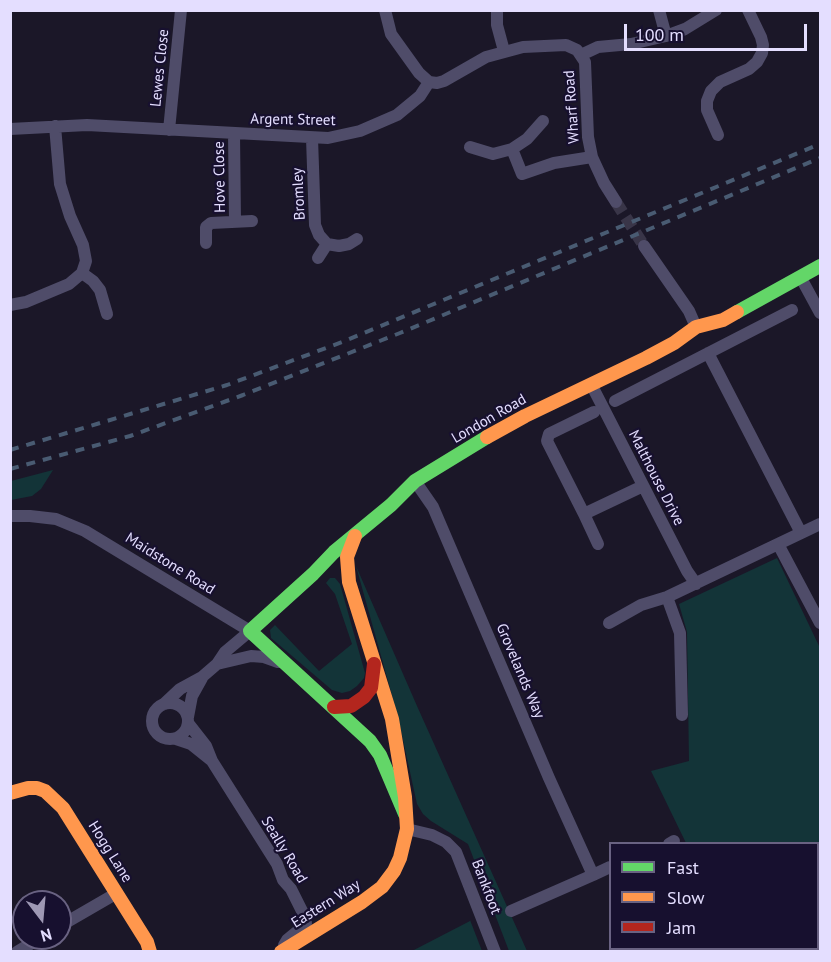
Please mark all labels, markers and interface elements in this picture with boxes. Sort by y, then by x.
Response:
scale bar [627,12,810,50]
text: 100 m [635,23,684,46]
street label: Lewes Close [147,28,173,108]
street label: Wharf Road [560,70,584,144]
street label: Argent Street [250,110,336,130]
street label: Hove Close [210,141,230,213]
street label: Bromley [289,167,309,221]
street label: London Road [448,390,530,448]
street label: Malthouse Drive [624,427,688,529]
street label: Maidstone Road [122,529,218,599]
street label: Grovelands Way [492,621,548,721]
street label: Seally Road [257,813,311,887]
street label: Hogg Lane [84,818,136,886]
legend [609,842,819,950]
text: Fast [667,856,699,879]
street label: Bankfoot [467,857,505,917]
street label: Eastern Way [288,876,364,932]
text: Slow [667,886,705,909]
north arrow [12,890,72,950]
text: Jam [667,916,696,939]
text: N [39,924,54,946]

